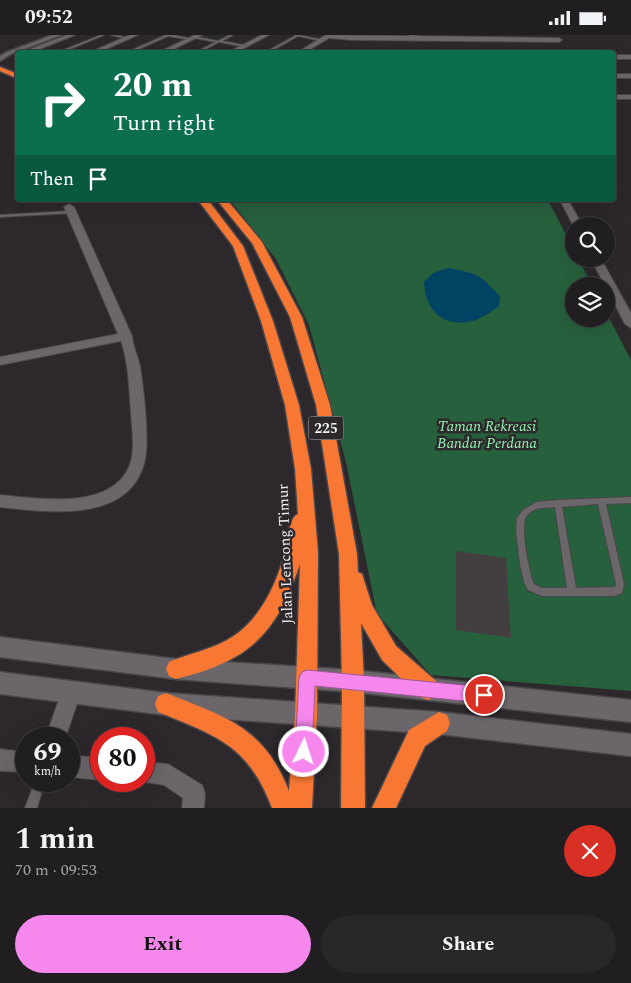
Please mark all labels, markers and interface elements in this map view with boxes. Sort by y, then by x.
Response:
text: 09:52 [25,3,73,32]
text: 20 m [113,59,193,112]
icon: right [30,70,95,135]
text: Turn right [113,107,215,140]
text: Then [30,165,74,194]
icon: arrive [84,165,112,193]
map controls [565,217,615,327]
button: search [565,217,615,267]
button: layers [565,277,615,327]
park label: Taman Rekreasi Bandar Perdana [437,415,537,455]
road number: 225 [308,417,344,439]
street label: Jalan Lencong Timur [272,483,299,624]
pin [463,674,505,716]
icon: arrive [470,681,498,709]
position arrow [277,725,329,777]
speed limit sign: 80 [90,727,155,792]
text: 69 [33,734,62,772]
text: km/h [34,762,61,781]
text: 1 min [15,816,95,862]
button: close [564,825,616,877]
text: 70 m · 09:53 [15,858,97,882]
button: Exit [15,915,311,973]
button: Share [321,915,616,973]

